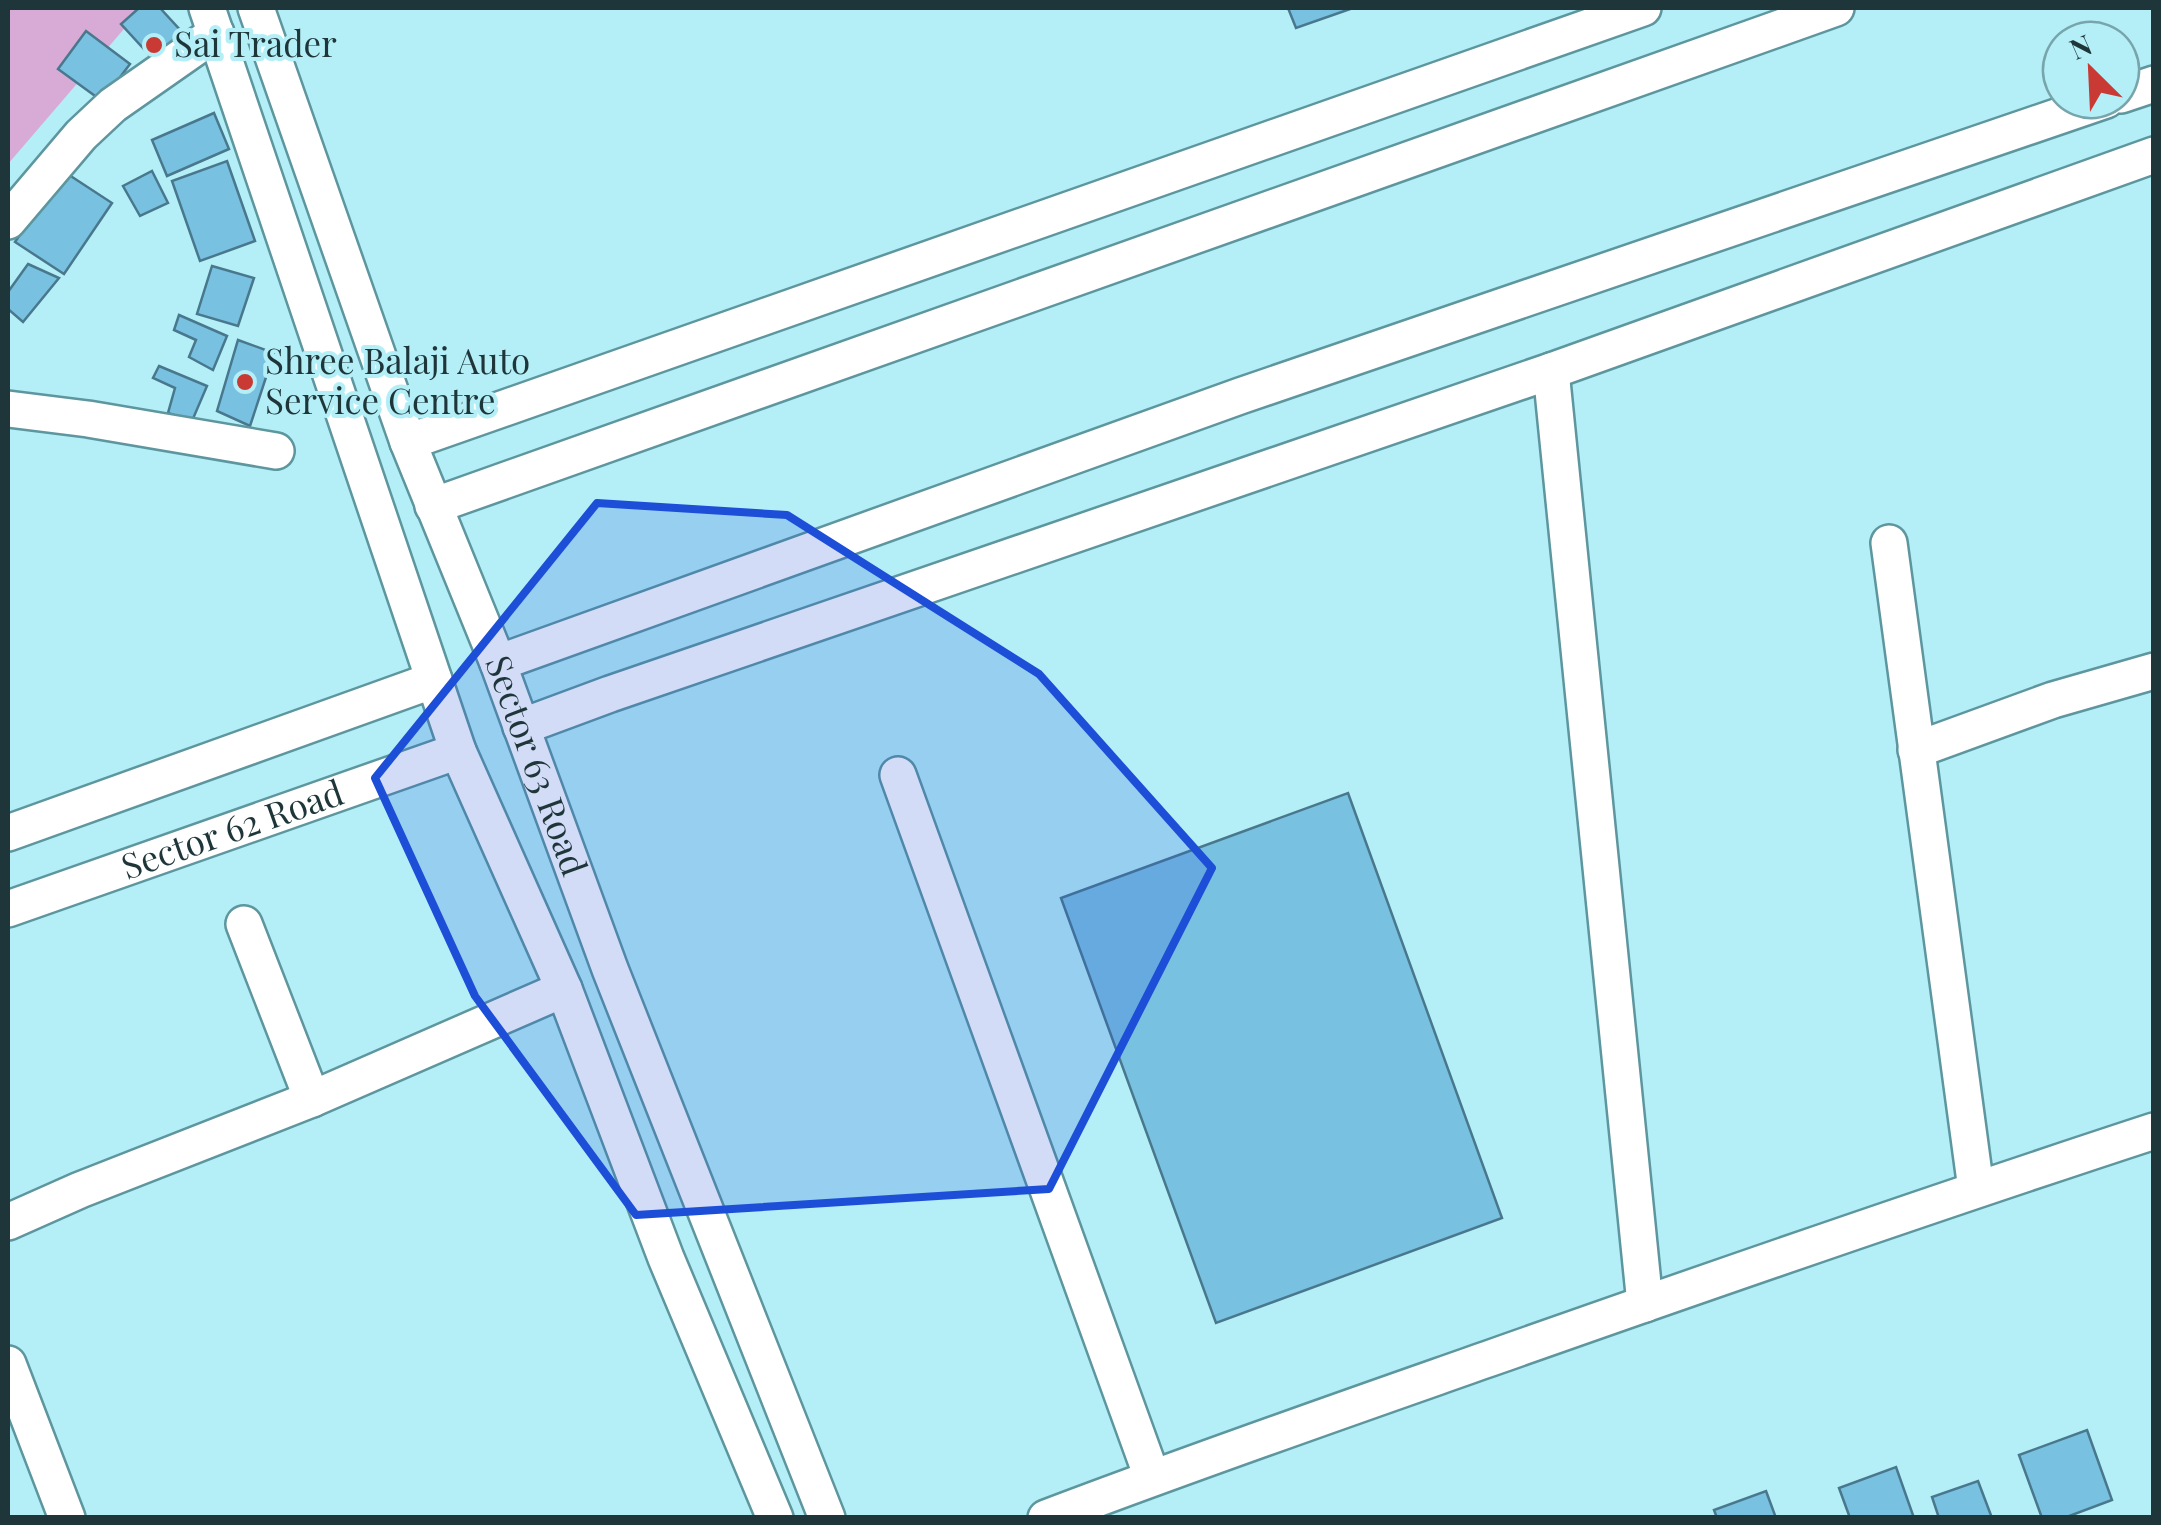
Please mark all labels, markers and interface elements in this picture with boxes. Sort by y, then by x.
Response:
place label: Sai Trader [174,19,337,66]
north arrow [2041,20,2141,120]
text: N [2063,25,2097,67]
marker: Sai Trader [143,34,165,56]
place label: Shree Balaji Auto Service Centre [265,336,530,423]
marker: Shree Balaji Auto Service Centre [234,371,256,393]
street label: Sector 63 Road [476,648,600,882]
street label: Sector 62 Road [114,767,349,888]

